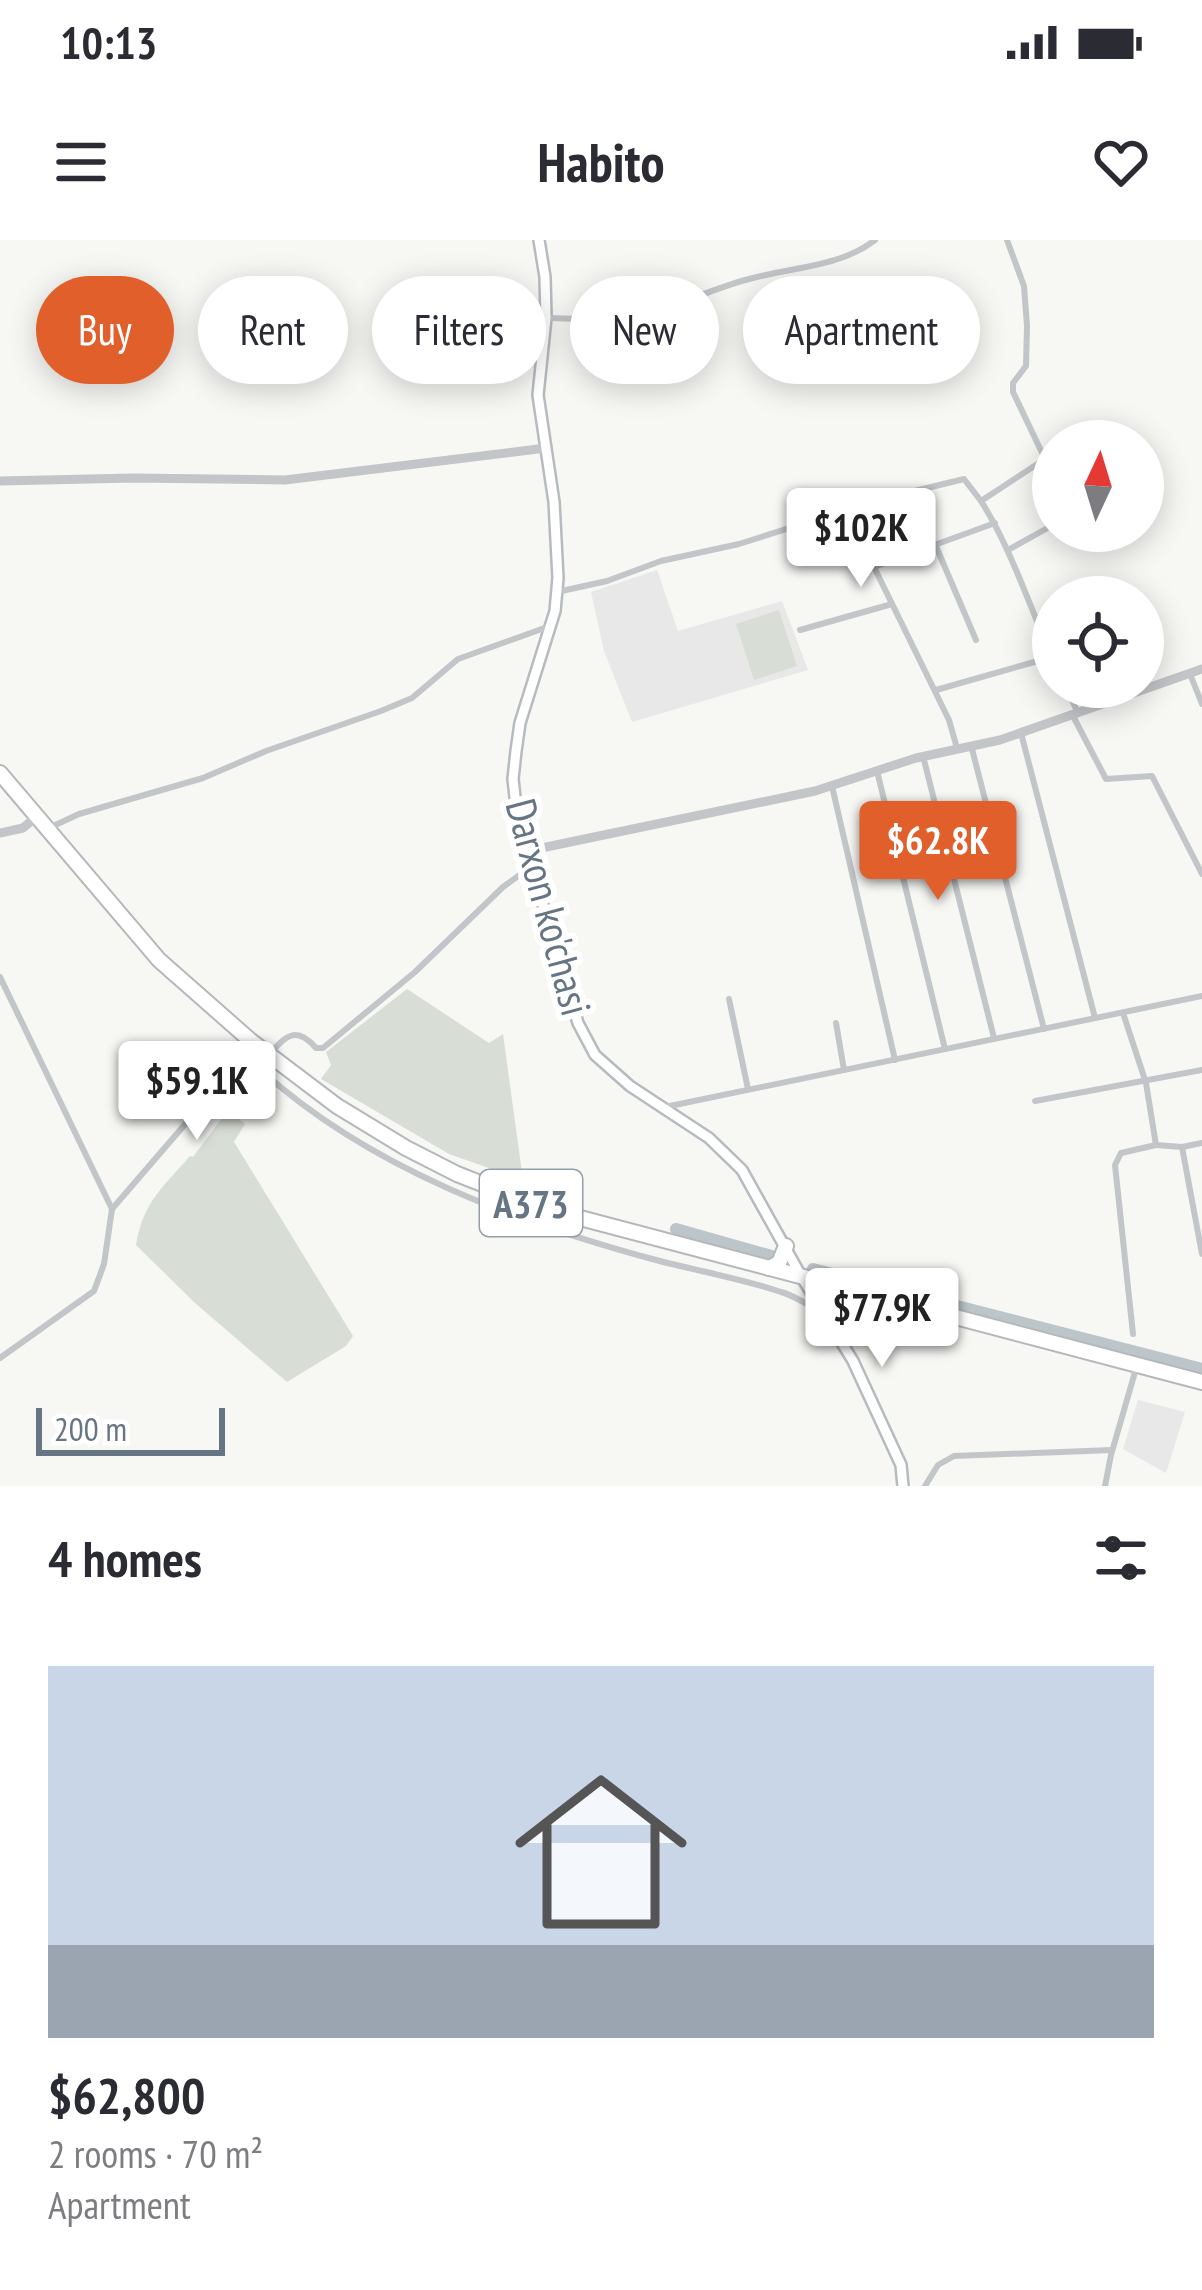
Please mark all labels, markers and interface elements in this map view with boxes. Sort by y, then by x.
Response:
text: 10:13 [60,13,157,71]
text: Habito [538,127,664,197]
icon: menu [48,129,114,195]
icon: heart [1088,129,1154,195]
chip: Buy [36,276,174,384]
chip: Rent [198,276,348,384]
chip: Filters [372,276,546,384]
chip: New [570,276,719,384]
chip: Apartment [743,276,980,384]
north arrow [1032,420,1164,552]
map controls [1032,420,1164,708]
pin: $102K [777,488,945,590]
text: $102K [814,501,908,552]
button: locate [1032,576,1164,708]
street label: Darxon ko'chasi [494,793,604,1021]
pin: $62.8K [840,801,1036,903]
text: $62.8K [886,814,990,865]
pin: $59.1K [99,1041,295,1143]
text: $59.1K [145,1054,249,1105]
road number: A373 [480,1170,582,1236]
pin: $77.9K [784,1268,980,1370]
text: $77.9K [832,1281,932,1332]
scale bar [36,1402,225,1455]
text: 200 m [54,1407,127,1450]
text: 4 homes [48,1525,202,1591]
icon: filters [1088,1525,1154,1591]
icon: home [493,1744,709,1960]
text: $62,800 [48,2062,205,2128]
text: 2 rooms · 70 m² [48,2128,263,2179]
text: Apartment [48,2179,191,2230]

